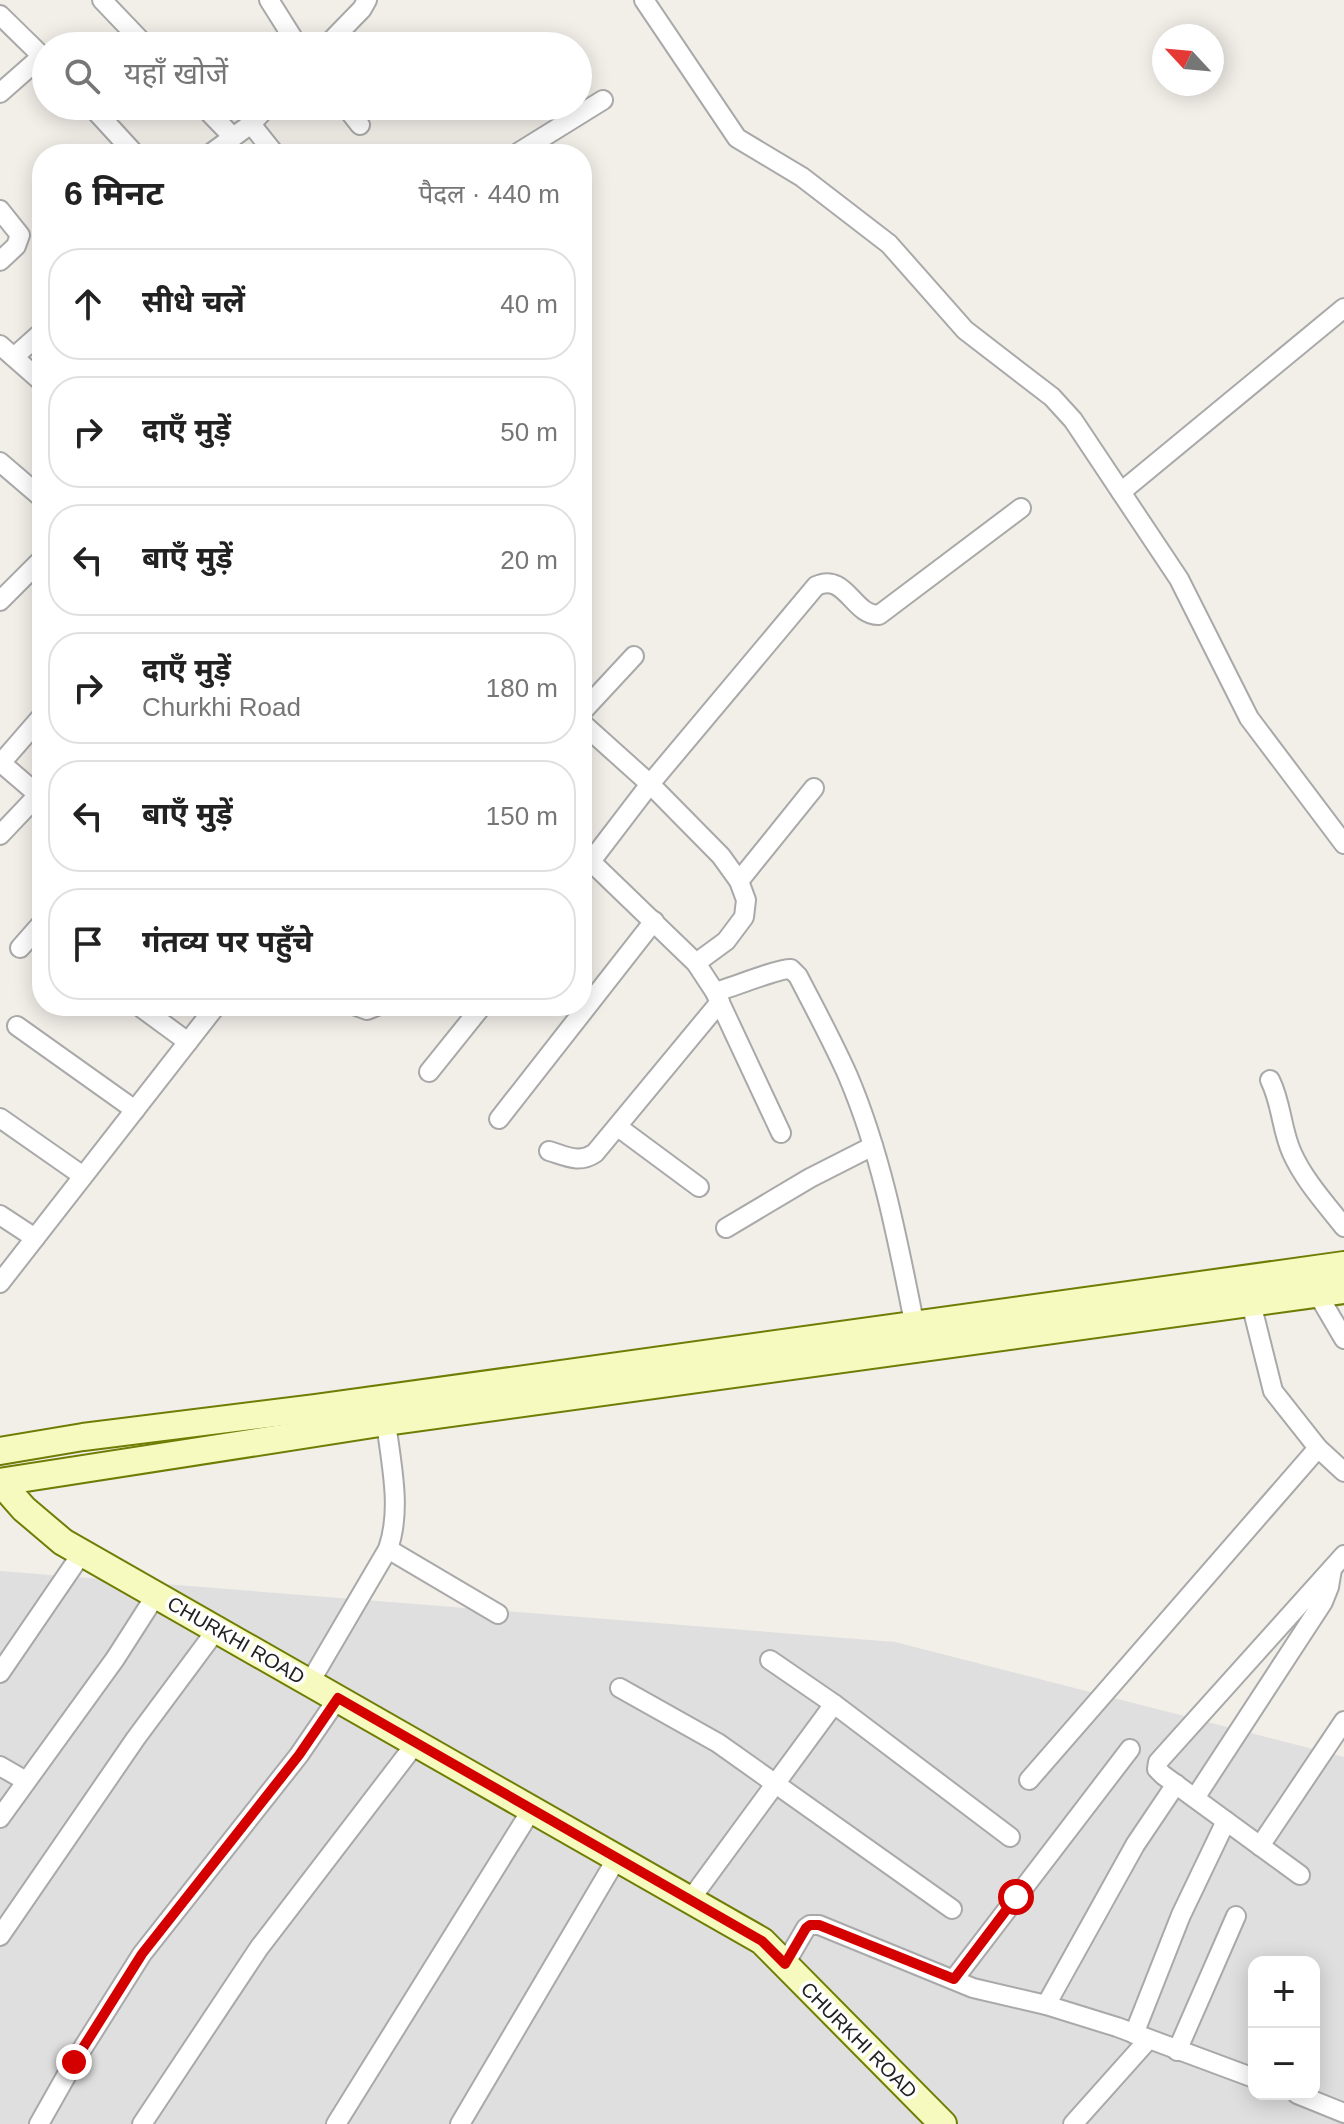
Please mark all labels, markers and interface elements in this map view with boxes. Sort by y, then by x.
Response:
north arrow [1152,24,1224,96]
search box [32,32,592,120]
icon: search [60,54,104,98]
text: यहाँ खोजें [124,57,228,90]
text: 6 मिनट [64,174,164,212]
text: पैदल · 440 m [418,179,560,209]
icon: ahead [66,282,110,326]
text: सीधे चलें [142,285,245,318]
text: 40 m [500,289,558,319]
icon: right [66,410,110,454]
text: दाएँ मुड़ें [142,413,231,446]
text: 50 m [500,417,558,447]
icon: left [66,538,110,582]
text: बाएँ मुड़ें [142,541,233,574]
text: 20 m [500,545,558,575]
text: दाएँ मुड़ें [142,653,231,686]
icon: right [66,666,110,710]
text: 180 m [486,673,558,703]
text: Churkhi Road [142,692,301,722]
icon: left [66,794,110,838]
text: बाएँ मुड़ें [142,797,233,830]
text: 150 m [486,801,558,831]
icon: arrive [66,922,110,966]
text: गंतव्य पर पहुँचे [142,925,313,958]
street label: CHURKHI ROAD [164,1592,308,1688]
route start [998,1879,1034,1915]
map controls [1248,1956,1320,2100]
button: + [1248,1956,1320,2028]
street label: CHURKHI ROAD [797,1978,921,2102]
button: − [1248,2028,1320,2100]
route end [56,2044,92,2080]

